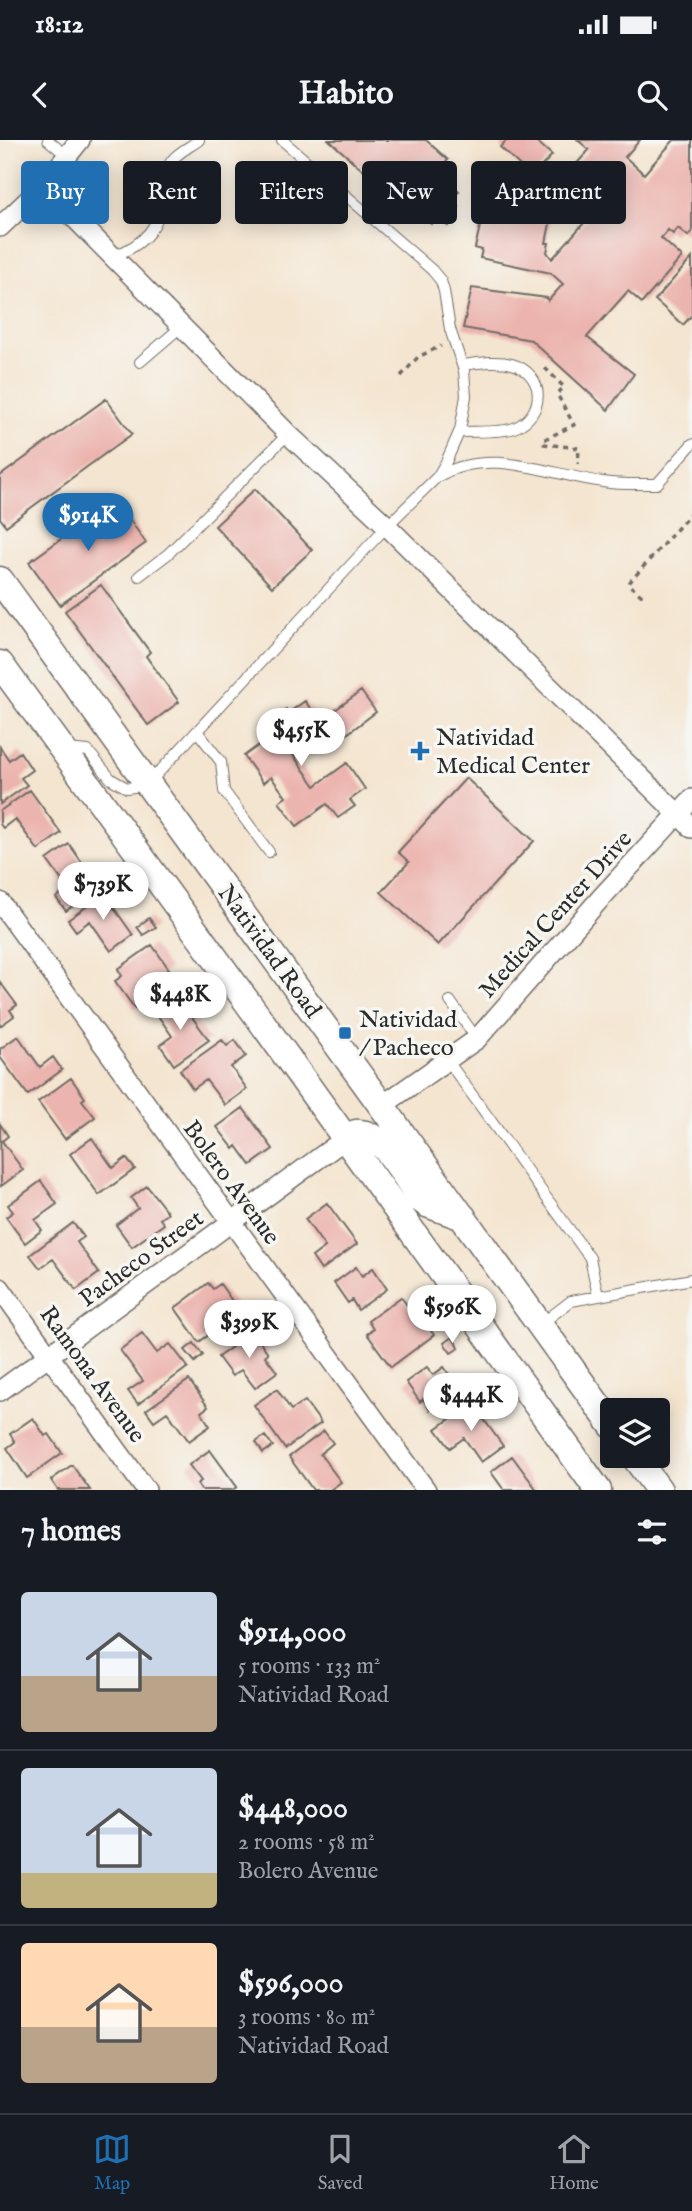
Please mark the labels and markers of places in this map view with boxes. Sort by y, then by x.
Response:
pin: $914K [39,494,137,553]
pin: $455K [252,708,350,768]
place label: Natividad Medical Center [436,723,590,782]
marker: Natividad Medical Center [410,741,430,761]
pin: $739K [54,862,152,922]
pin: $448K [131,972,229,1032]
place label: Natividad / Pacheco [359,1005,457,1064]
marker: Natividad / Pacheco [337,1025,353,1041]
pin: $596K [403,1286,501,1345]
pin: $399K [200,1300,298,1360]
pin: $444K [422,1374,520,1433]

